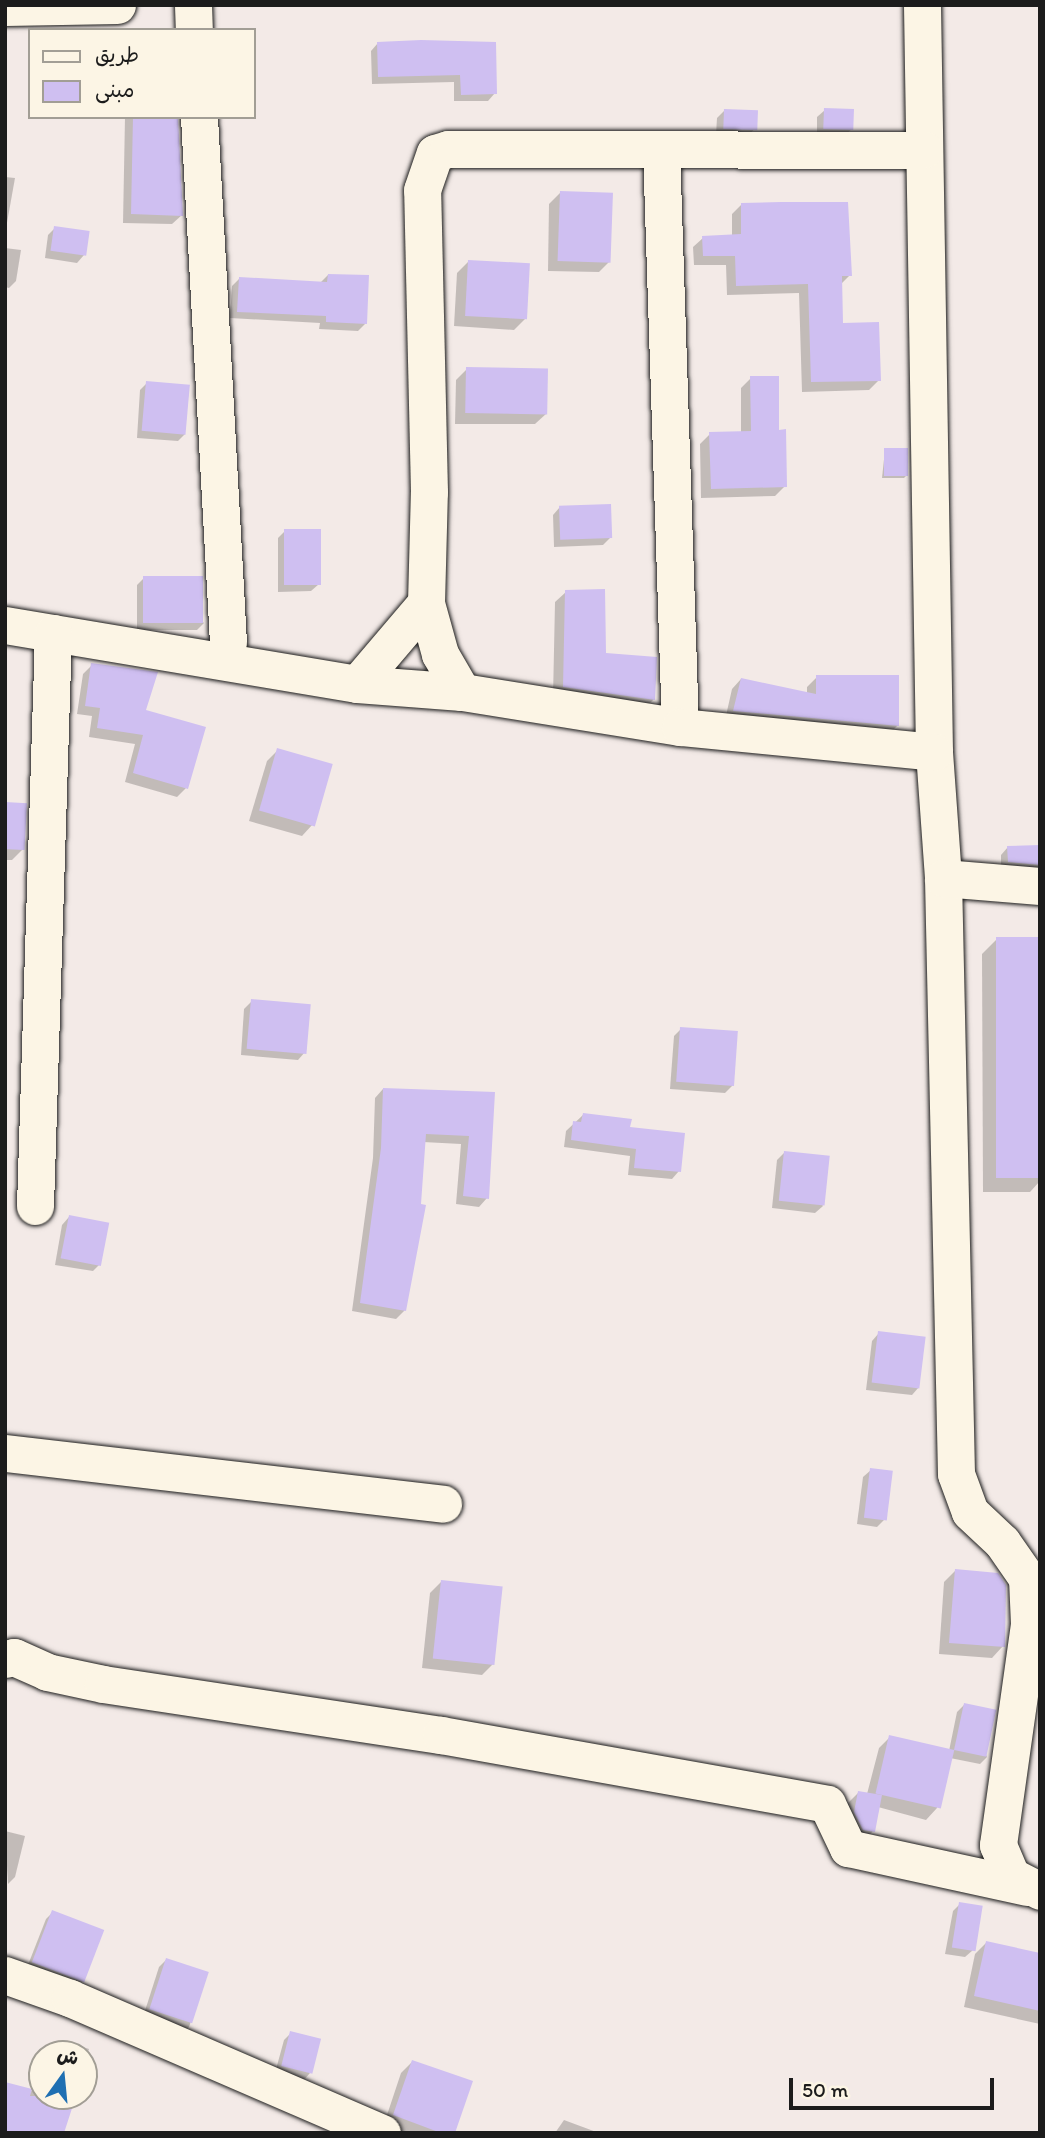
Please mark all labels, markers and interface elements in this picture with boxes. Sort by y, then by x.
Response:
legend [28,28,256,119]
text: طريق [95,42,139,67]
text: مبنى [95,77,134,102]
north arrow [28,2040,98,2110]
text: ش [55,2042,81,2070]
scale bar [793,2064,998,2108]
text: 50 m [802,2077,848,2102]

